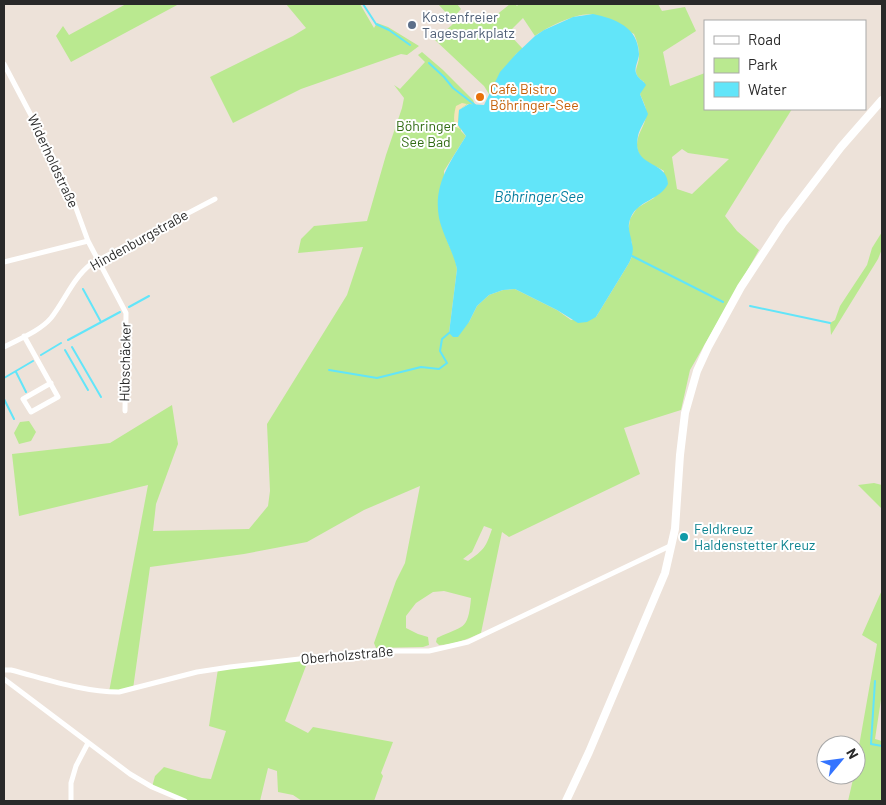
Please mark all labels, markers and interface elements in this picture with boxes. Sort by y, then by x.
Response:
place label: Kostenfreier Tagesparkplatz [422,8,515,41]
marker: Kostenfreier Tagesparkplatz [406,19,418,31]
legend [704,20,866,110]
text: Road [748,30,781,48]
text: Park [748,55,778,73]
place label: Cafè Bistro Böhringer-See [490,80,579,113]
text: Water [748,80,787,98]
marker: Cafè Bistro Böhringer-See [474,91,486,103]
street label: Widerholdstraße [24,111,83,210]
park label: Böhringer See Bad [396,117,456,150]
water label: Böhringer See [494,187,584,205]
street label: Hindenburgstraße [87,206,191,274]
street label: Hübschäcker [115,322,134,402]
place label: Feldkreuz Haldenstetter Kreuz [694,520,815,553]
marker: Feldkreuz Haldenstetter Kreuz [678,531,690,543]
street label: Oberholzstraße [300,642,394,667]
north arrow [816,735,866,785]
text: N [843,745,862,762]

